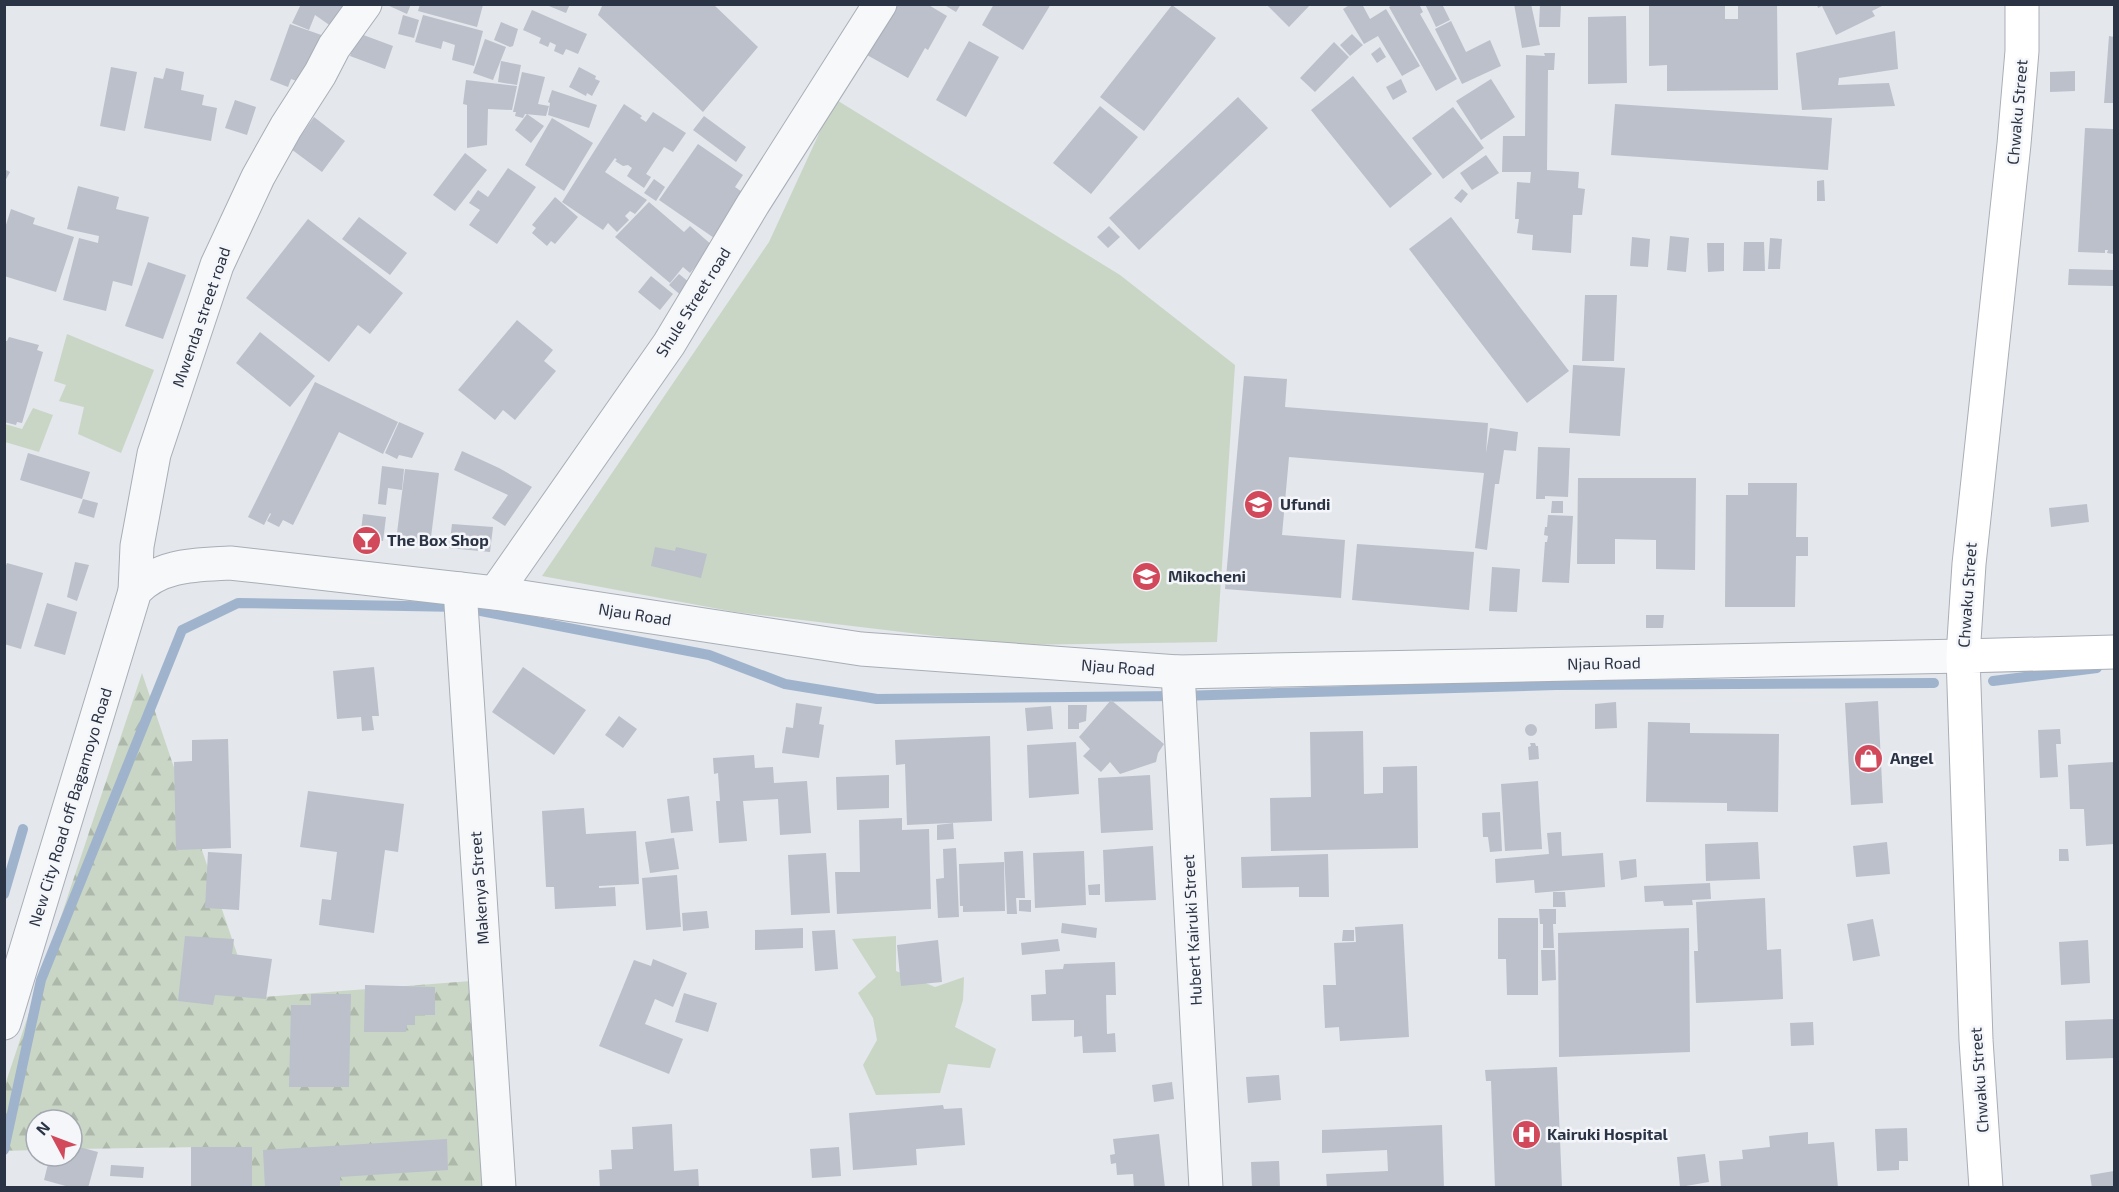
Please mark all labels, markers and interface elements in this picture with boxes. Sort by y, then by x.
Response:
street label: Chwaku Street [2002,59,2031,165]
street label: Shule Street road [651,243,734,360]
street label: Mwenda street road [168,244,233,389]
school or university icon: Ufundi [1243,488,1275,520]
place label: Ufundi [1280,494,1331,513]
bar icon: The Box Shop [350,524,382,556]
place label: The Box Shop [387,530,489,549]
street label: Chwaku Street [1953,542,1980,648]
school or university icon: Mikocheni [1131,560,1163,592]
place label: Mikocheni [1168,566,1246,585]
street label: Njau Road [597,598,673,630]
street label: Njau Road [1567,652,1641,674]
street label: Njau Road [1081,654,1155,680]
street label: New City Road off Bagamoyo Road [24,685,115,929]
shop icon: Angel [1853,742,1885,774]
place label: Angel [1890,748,1934,767]
street label: Makenya Street [465,831,492,945]
street label: Hubert Kairuki Street [1178,854,1205,1006]
street label: Chwaku Street [1965,1027,1992,1133]
north arrow [24,1108,84,1168]
text: N [31,1117,53,1138]
hospital icon: Kairuki Hospital [1510,1118,1542,1150]
place label: Kairuki Hospital [1547,1124,1669,1143]

